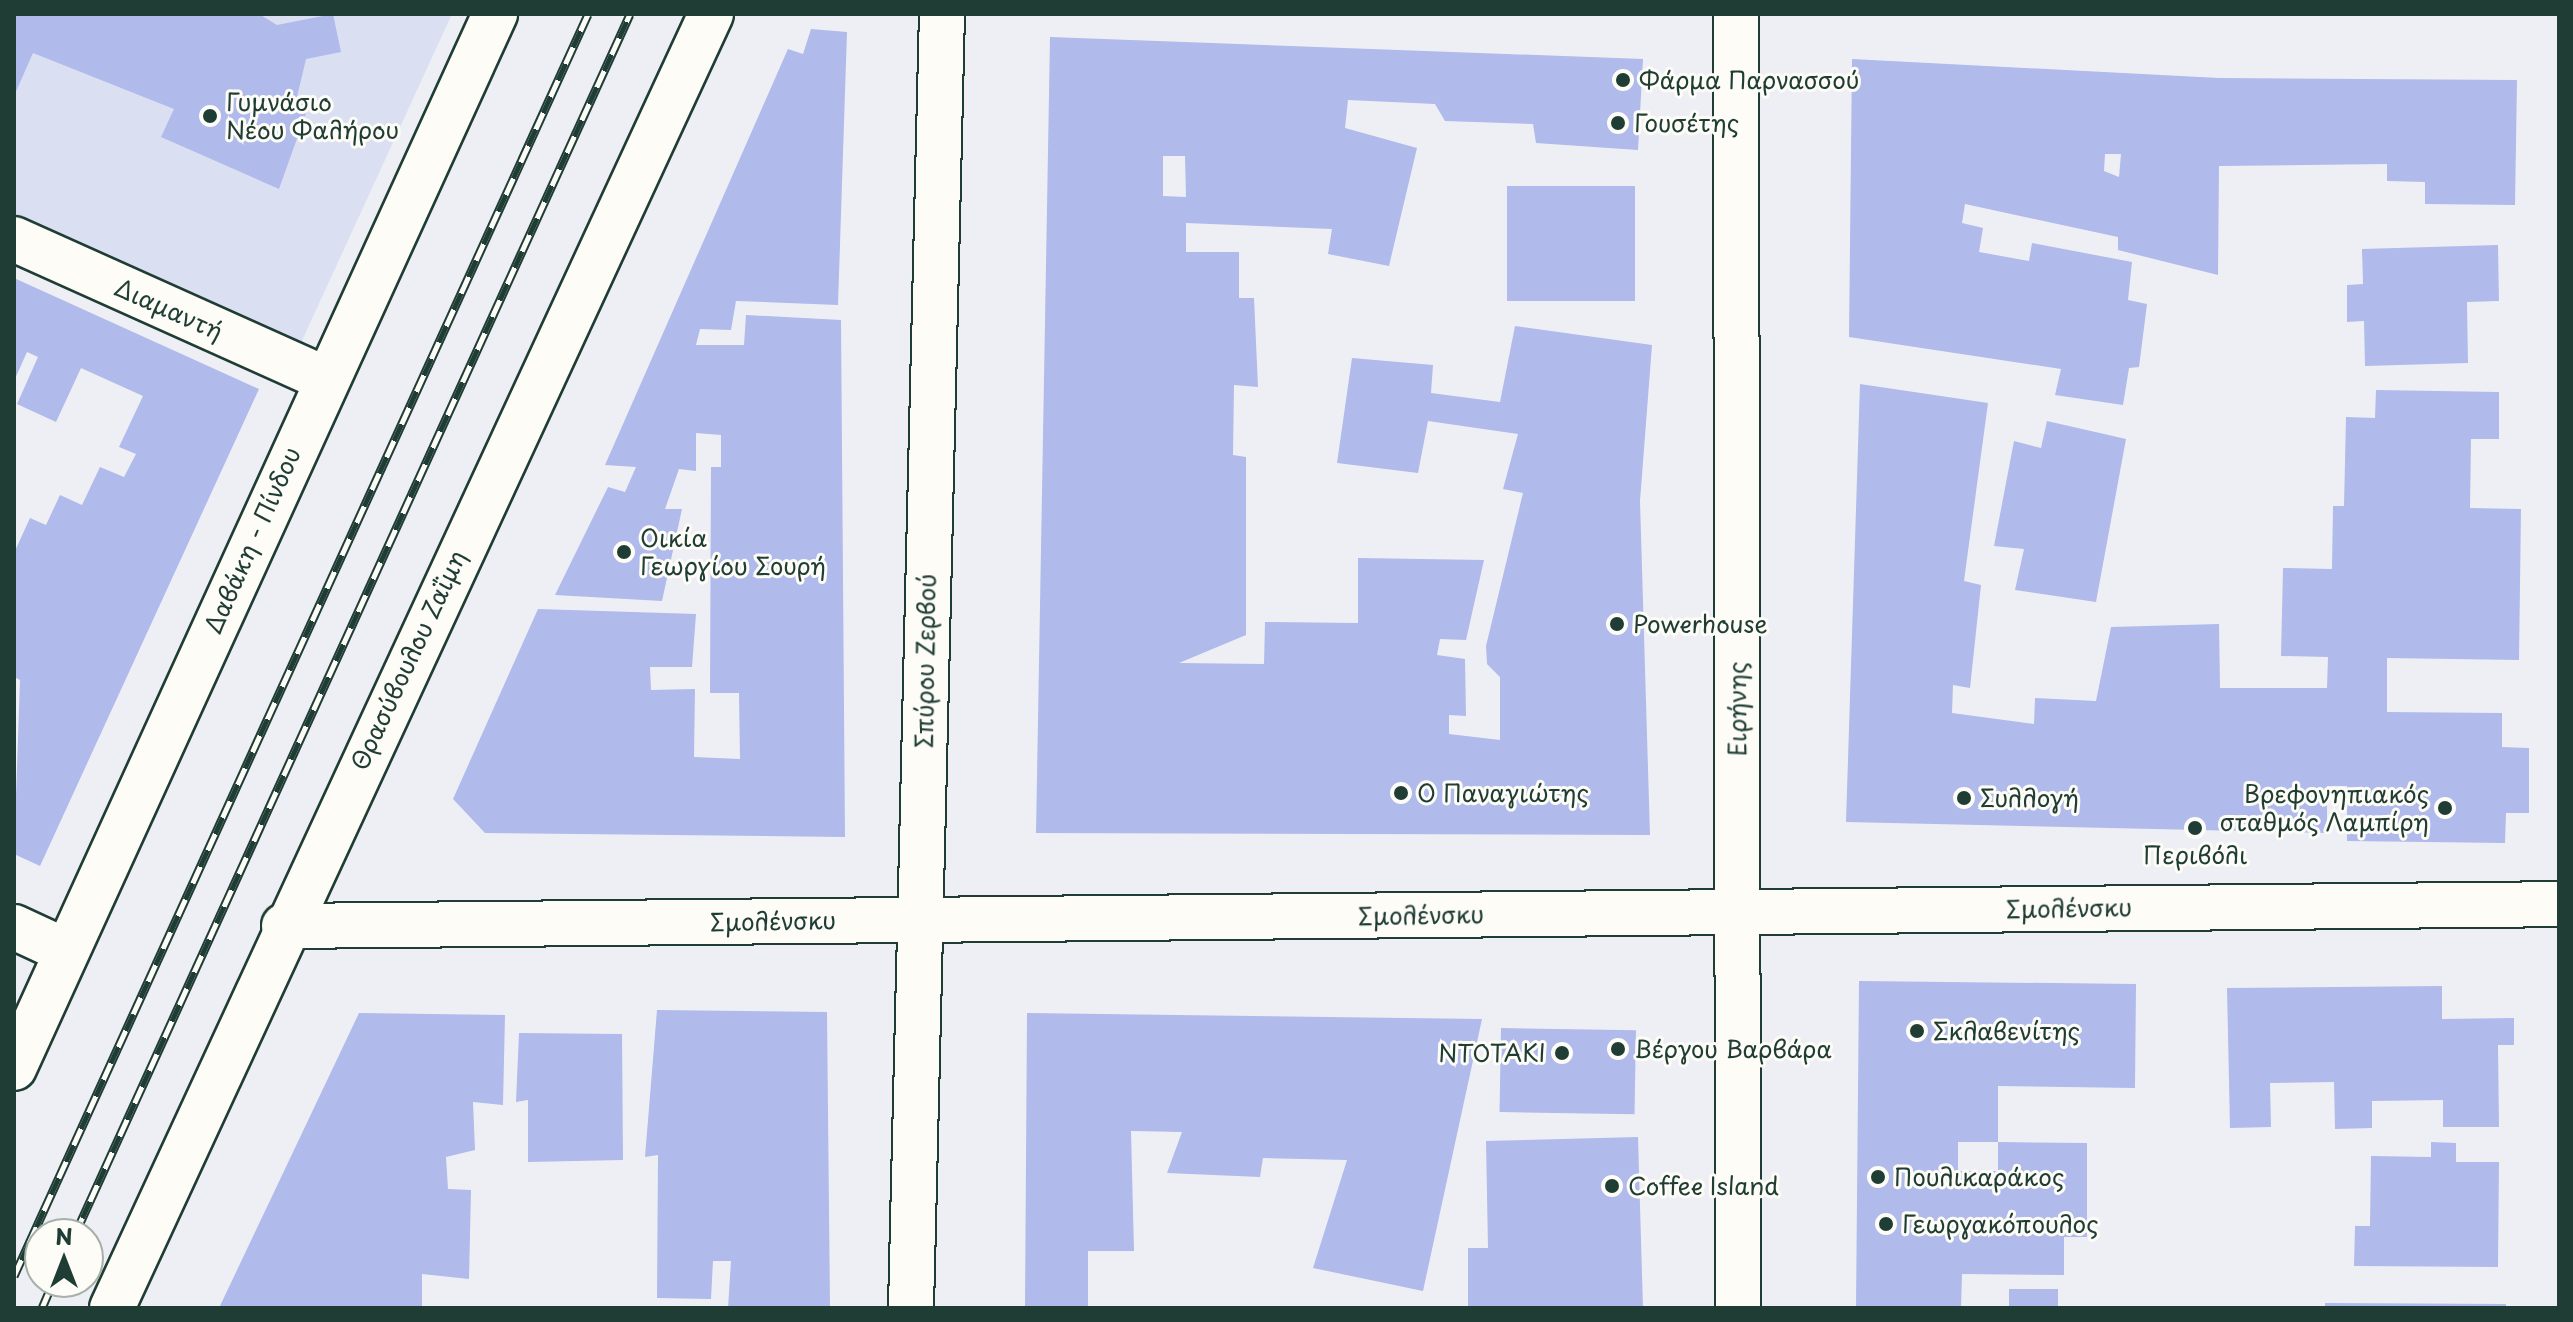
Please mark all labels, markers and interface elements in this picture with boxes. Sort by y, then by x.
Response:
place label: Φάρμα Παρνασσού [1639,66,1859,94]
marker: Φάρμα Παρνασσού [1614,71,1632,89]
place label: Γυμνάσιο Νέου Φαλήρου [226,88,400,144]
marker: Γυμνάσιο Νέου Φαλήρου [201,107,219,125]
place label: Γουσέτης [1634,109,1739,137]
marker: Γουσέτης [1609,114,1627,132]
street label: Διαμαντή [111,272,227,346]
street label: Δαβάκη - Πίνδου [198,442,306,638]
place label: Οικία Γεωργίου Σουρή [640,524,825,580]
marker: Οικία Γεωργίου Σουρή [615,543,633,561]
street label: Θρασύβουλου Ζαΐμη [344,545,472,775]
street label: Σπύρου Ζερβού [909,573,941,749]
place label: Powerhouse [1633,610,1767,638]
marker: Powerhouse [1608,615,1626,633]
street label: Ειρήνης [1723,662,1751,756]
place label: Ο Παναγιώτης [1417,779,1590,807]
place label: Bρεφονηπιακός σταθμός Λαμπίρη [2219,780,2429,836]
marker: Ο Παναγιώτης [1392,784,1410,802]
place label: Συλλογή [1980,784,2079,812]
marker: Συλλογή [1955,789,1973,807]
marker: Bρεφονηπιακός σταθμός Λαμπίρη [2436,799,2454,817]
marker: Περιβόλι [2186,819,2204,837]
place label: Περιβόλι [2143,841,2247,869]
street label: Σμολένσκυ [2006,893,2132,923]
street label: Σμολένσκυ [1358,900,1484,930]
street label: Σμολένσκυ [710,906,836,936]
place label: Σκλαβενίτης [1933,1017,2080,1045]
marker: Σκλαβενίτης [1908,1022,1926,1040]
place label: Βέργου Βαρβάρα [1634,1035,1831,1063]
place label: NTOTAKI [1438,1039,1546,1067]
marker: Βέργου Βαρβάρα [1609,1040,1627,1058]
marker: NTOTAKI [1553,1044,1571,1062]
place label: Πουλικαράκος [1894,1163,2064,1191]
marker: Πουλικαράκος [1869,1168,1887,1186]
place label: Coffee Island [1628,1172,1780,1200]
marker: Coffee Island [1603,1177,1621,1195]
place label: Γεωργακόπουλος [1902,1210,2098,1238]
marker: Γεωργακόπουλος [1877,1215,1895,1233]
north arrow [24,1218,104,1298]
text: N [55,1219,73,1252]

